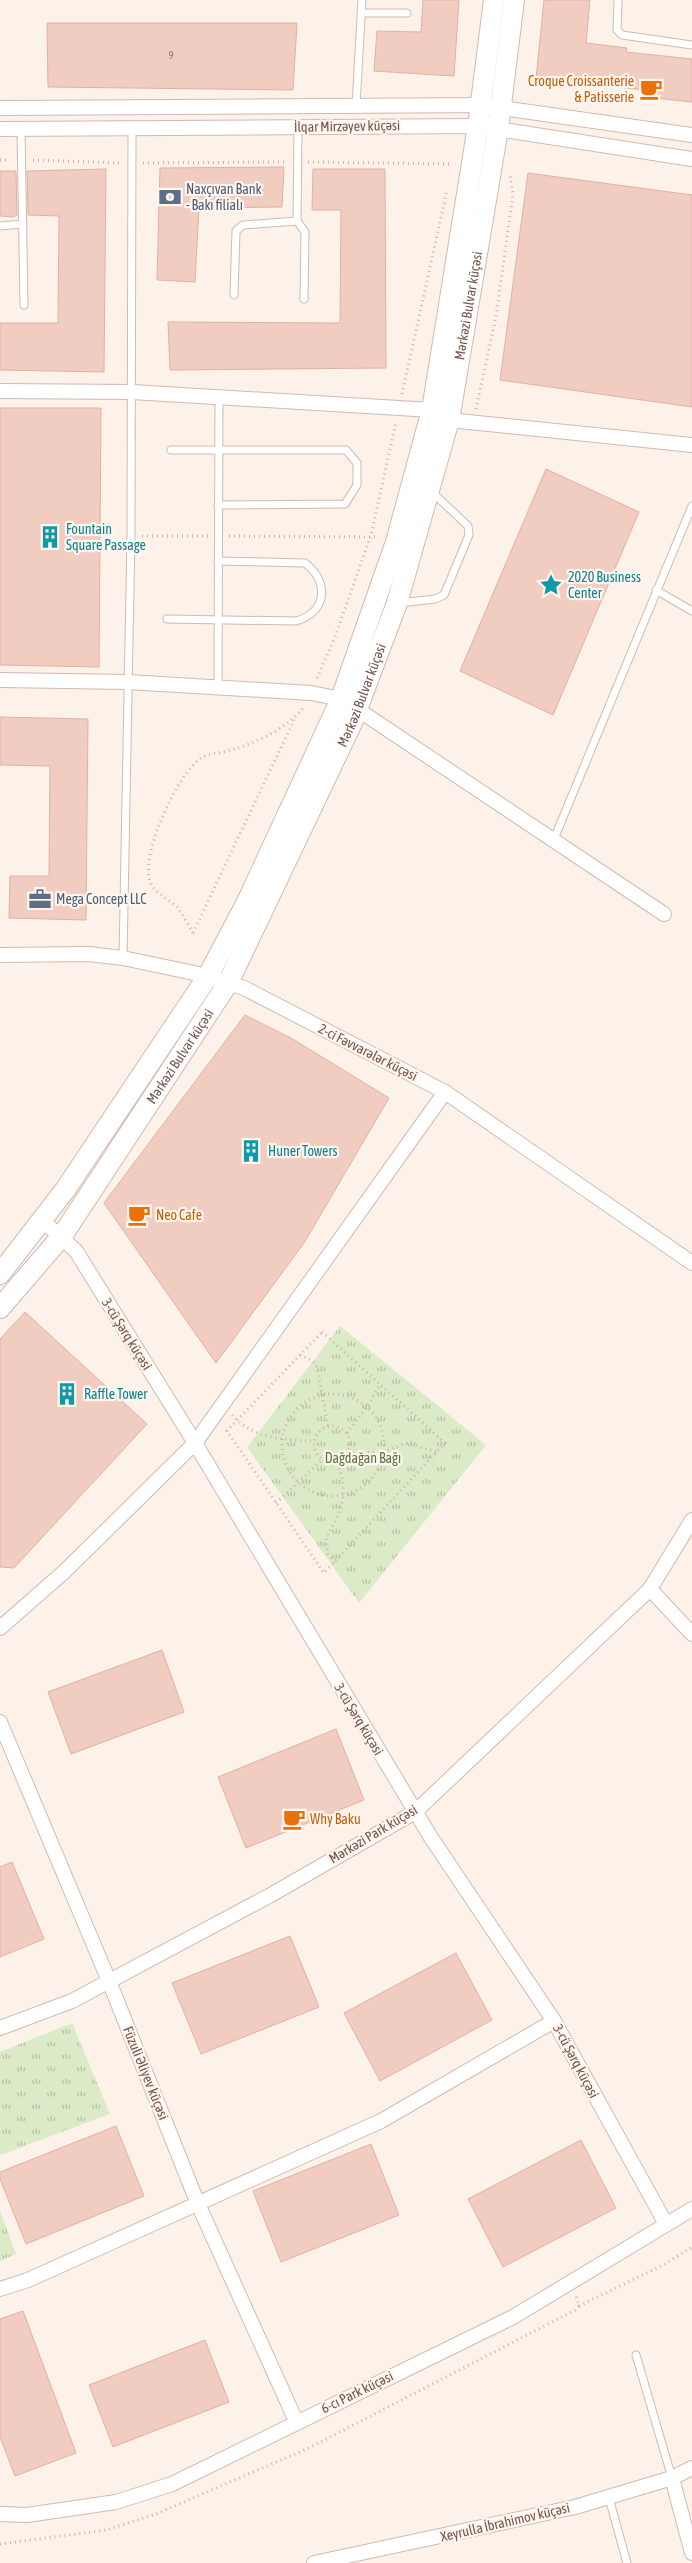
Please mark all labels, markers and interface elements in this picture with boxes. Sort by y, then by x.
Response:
house number: 9 [168,49,174,61]
place label: Croque Croissanterie & Patisserie [528,73,634,105]
cafe icon: Croque Croissanterie & Patisserie [638,76,664,102]
street label: İlqar Mirzəyev küçəsi [294,117,400,135]
place label: Naxçıvan Bank - Bakı filialı [186,181,262,213]
bank icon: Naxçıvan Bank - Bakı filialı [157,184,183,210]
street label: Mərkəzi Bulvar küçəsi [451,250,485,361]
place label: Fountain Square Passage [66,521,146,553]
building icon: Fountain Square Passage [37,524,63,550]
place label: 2020 Business Center [568,569,641,601]
place icon: 2020 Business Center [538,572,564,598]
street label: Mərkəzi Bulvar küçəsi [334,641,389,750]
office icon: Mega Concept LLC [27,886,53,912]
place label: Mega Concept LLC [56,891,147,907]
street label: Mərkəzi Bulvar küçəsi [143,1006,217,1107]
street label: 2-ci Fəvvarələr küçəsi [316,1020,420,1084]
building icon: Huner Towers [238,1138,264,1164]
place label: Huner Towers [268,1143,338,1159]
cafe icon: Neo Cafe [126,1202,152,1228]
place label: Neo Cafe [156,1207,202,1223]
street label: 3-cü Şərq küçəsi [99,1295,155,1373]
building icon: Raffle Tower [54,1381,80,1407]
place label: Raffle Tower [84,1386,148,1402]
park label: Dağdağan Bağı [325,1450,401,1466]
street label: 3-cü Şərq küçəsi [331,1680,387,1758]
street label: Mərkəzi Park küçəsi [326,1801,420,1867]
cafe icon: Why Baku [281,1806,307,1832]
place label: Why Baku [310,1811,361,1827]
street label: 3-cü Şərq küçəsi [550,2021,602,2101]
street label: Füzuli Əliyev küçəsi [120,2024,172,2122]
street label: 6-cı Park küçəsi [318,2368,396,2416]
street label: Xeyrulla İbrahimov küçəsi [439,2499,571,2545]

